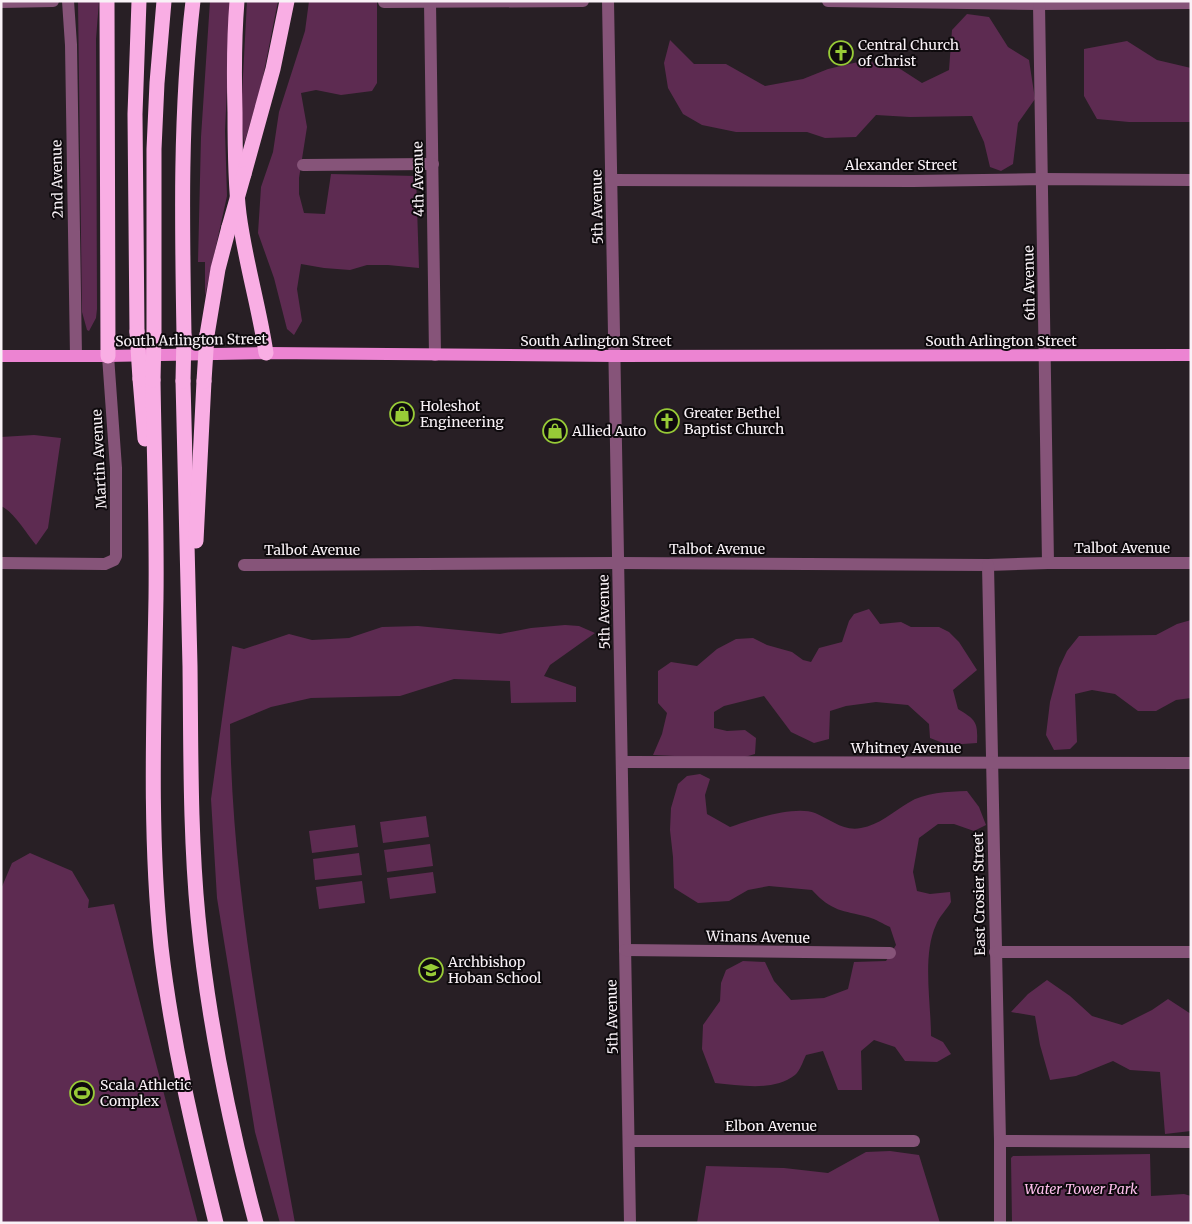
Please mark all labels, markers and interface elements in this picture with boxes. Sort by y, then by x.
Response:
place label: Central Church of Christ [858,36,959,70]
church icon: Central Church of Christ [828,40,854,66]
street label: 2nd Avenue [47,140,67,218]
street label: 4th Avenue [408,141,428,217]
street label: Alexander Street [844,156,958,174]
street label: 5th Avenue [587,169,607,245]
street label: 6th Avenue [1019,245,1039,321]
street label: South Arlington Street [115,330,268,350]
street label: South Arlington Street [520,332,672,350]
street label: South Arlington Street [925,332,1077,350]
place label: Holeshot Engineering [420,397,504,431]
shop icon: Holeshot Engineering [389,401,415,427]
place label: Greater Bethel Baptist Church [684,404,784,438]
church icon: Greater Bethel Baptist Church [654,408,680,434]
street label: Martin Avenue [87,409,111,509]
shop icon: Allied Auto [542,418,568,444]
place label: Allied Auto [571,422,646,440]
street label: Talbot Avenue [1074,539,1170,557]
street label: Talbot Avenue [669,540,765,558]
street label: Talbot Avenue [264,541,360,559]
street label: 5th Avenue [594,574,614,650]
street label: Whitney Avenue [850,739,961,757]
street label: East Crosier Street [969,831,989,956]
street label: Winans Avenue [705,927,810,947]
place label: Archbishop Hoban School [447,953,542,987]
school or university icon: Archbishop Hoban School [418,957,444,983]
street label: 5th Avenue [602,979,622,1055]
place label: Scala Athletic Complex [100,1076,191,1110]
sports icon: Scala Athletic Complex [69,1080,95,1106]
street label: Elbon Avenue [725,1117,817,1135]
park label: Water Tower Park [1024,1180,1138,1198]

